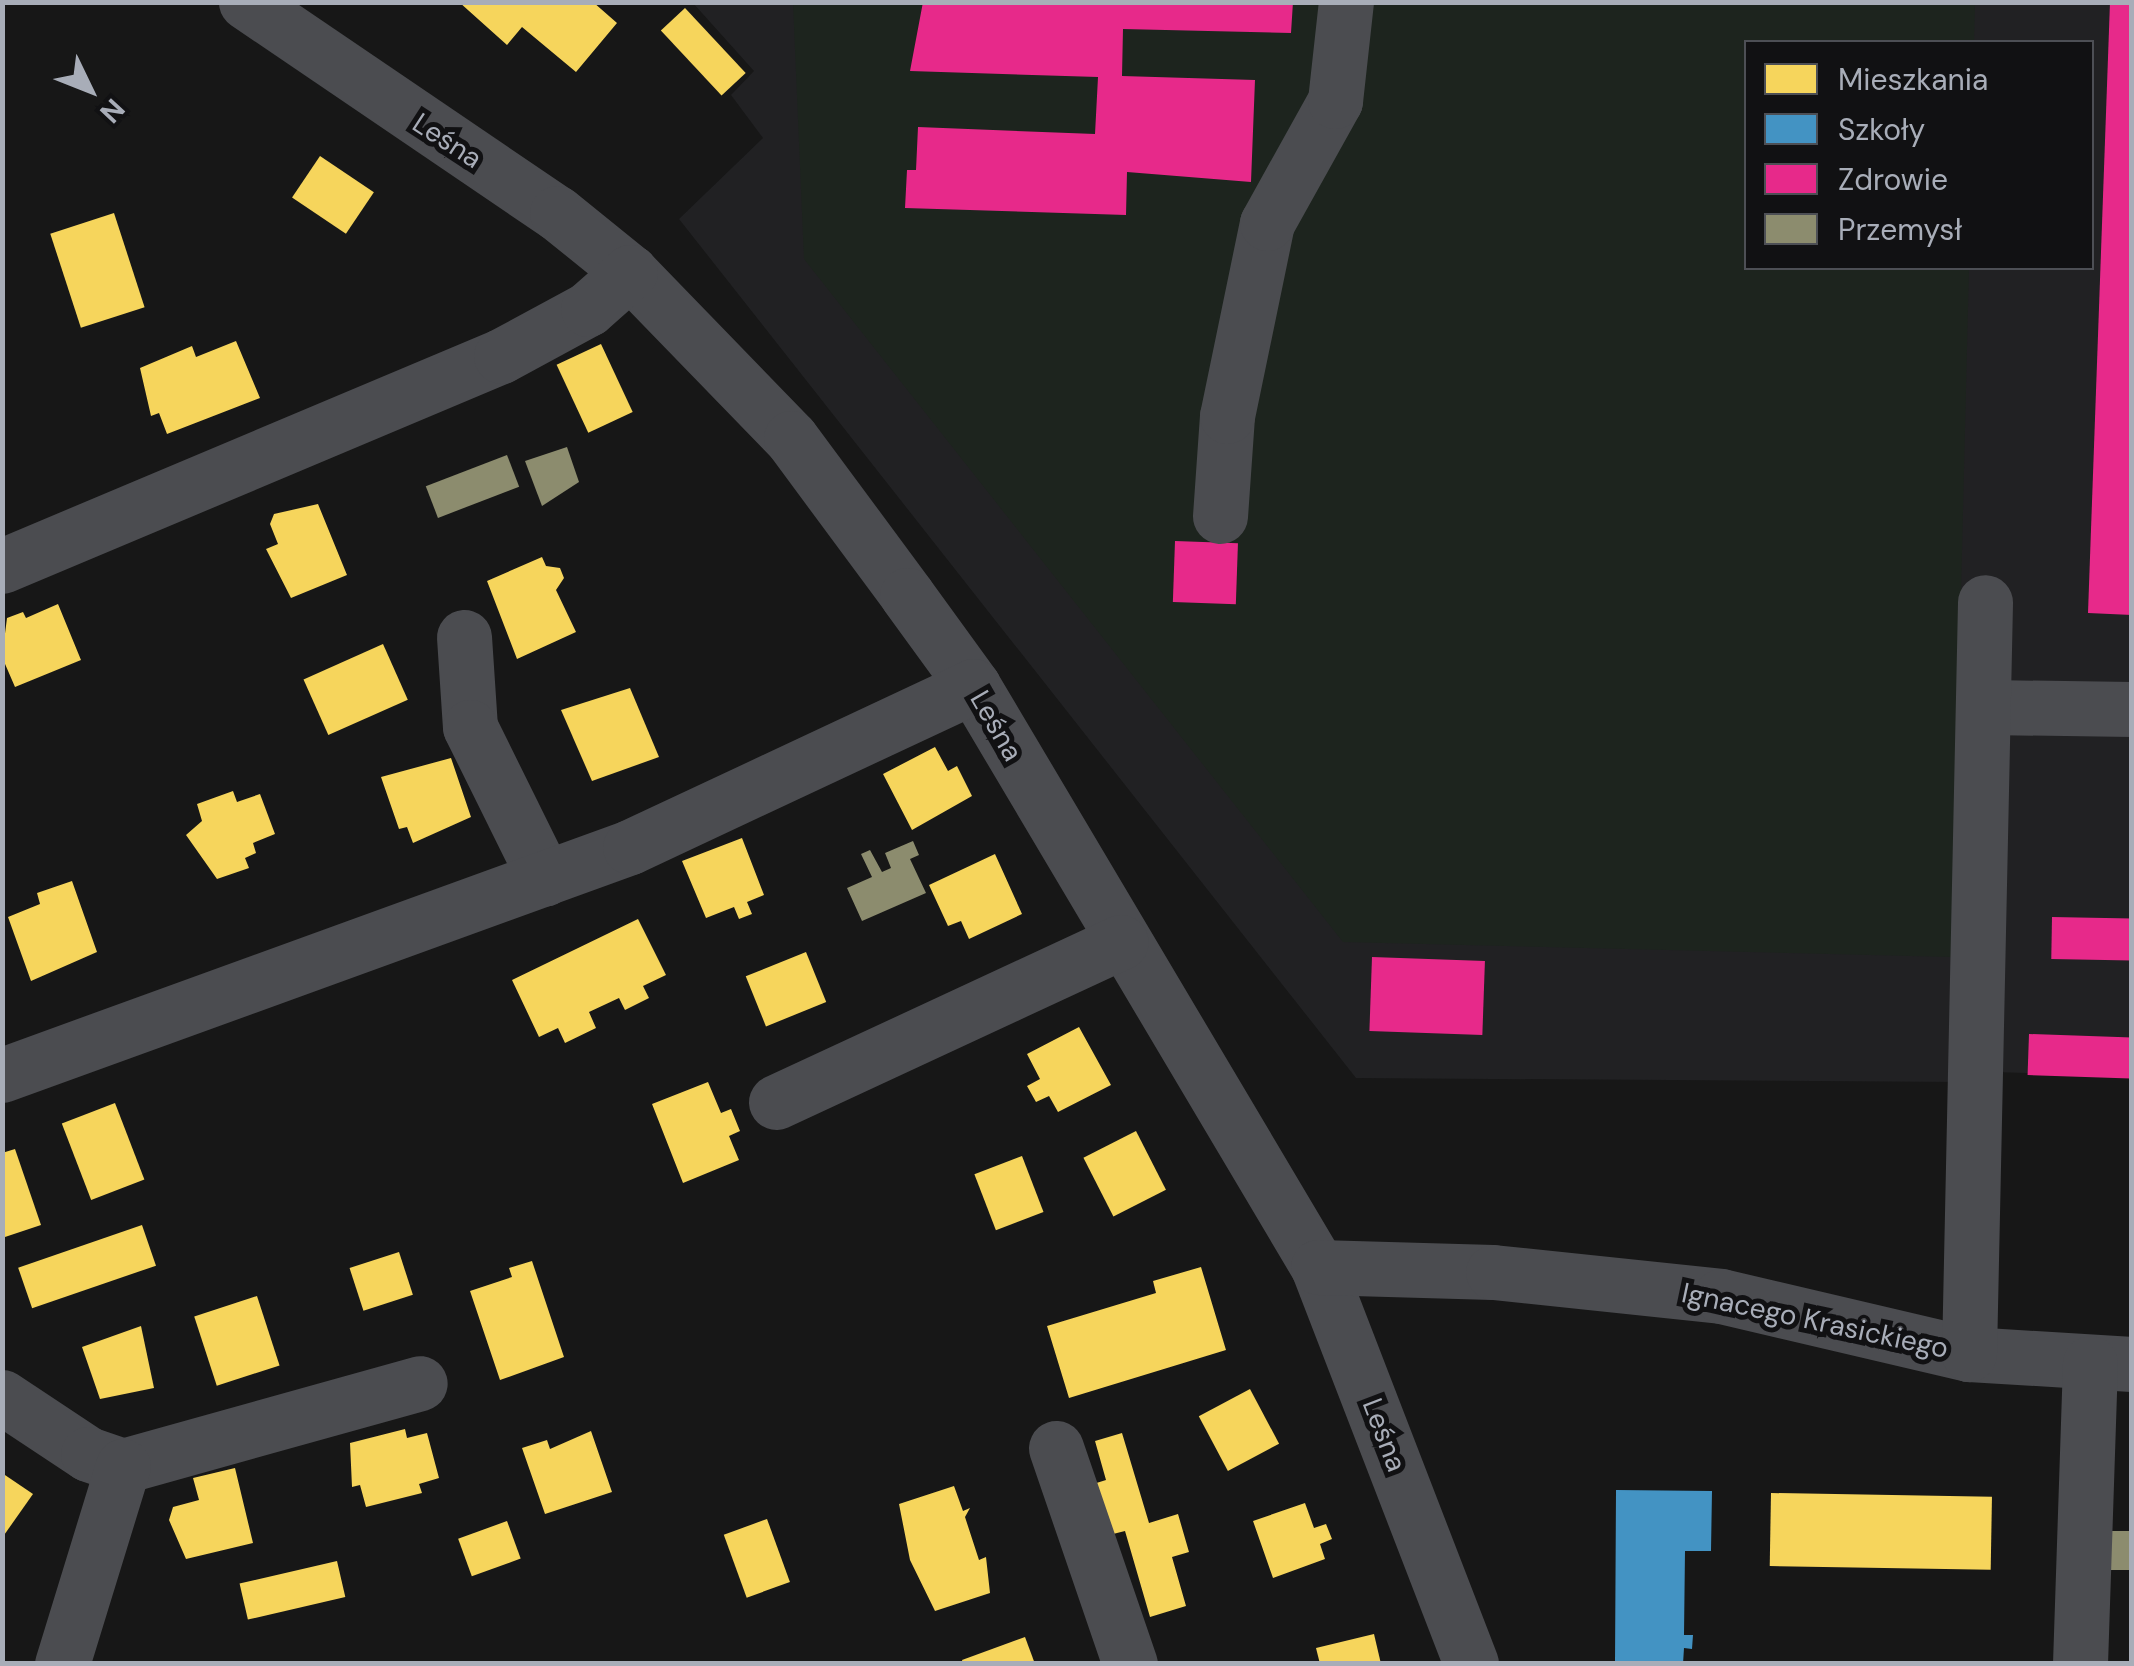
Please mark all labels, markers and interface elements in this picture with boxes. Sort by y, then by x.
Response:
north arrow [40,40,140,140]
legend [1744,40,2094,270]
text: Mieszkania [1838,60,1988,99]
text: N [92,91,133,131]
street label: Leśna [406,106,488,176]
text: Szkoły [1838,110,1925,149]
text: Zdrowie [1838,160,1948,199]
text: Przemysł [1838,210,1962,249]
street label: Leśna [963,685,1029,767]
street label: Ignacego Krasickiego [1679,1276,1951,1366]
street label: Leśna [1355,1394,1413,1476]

